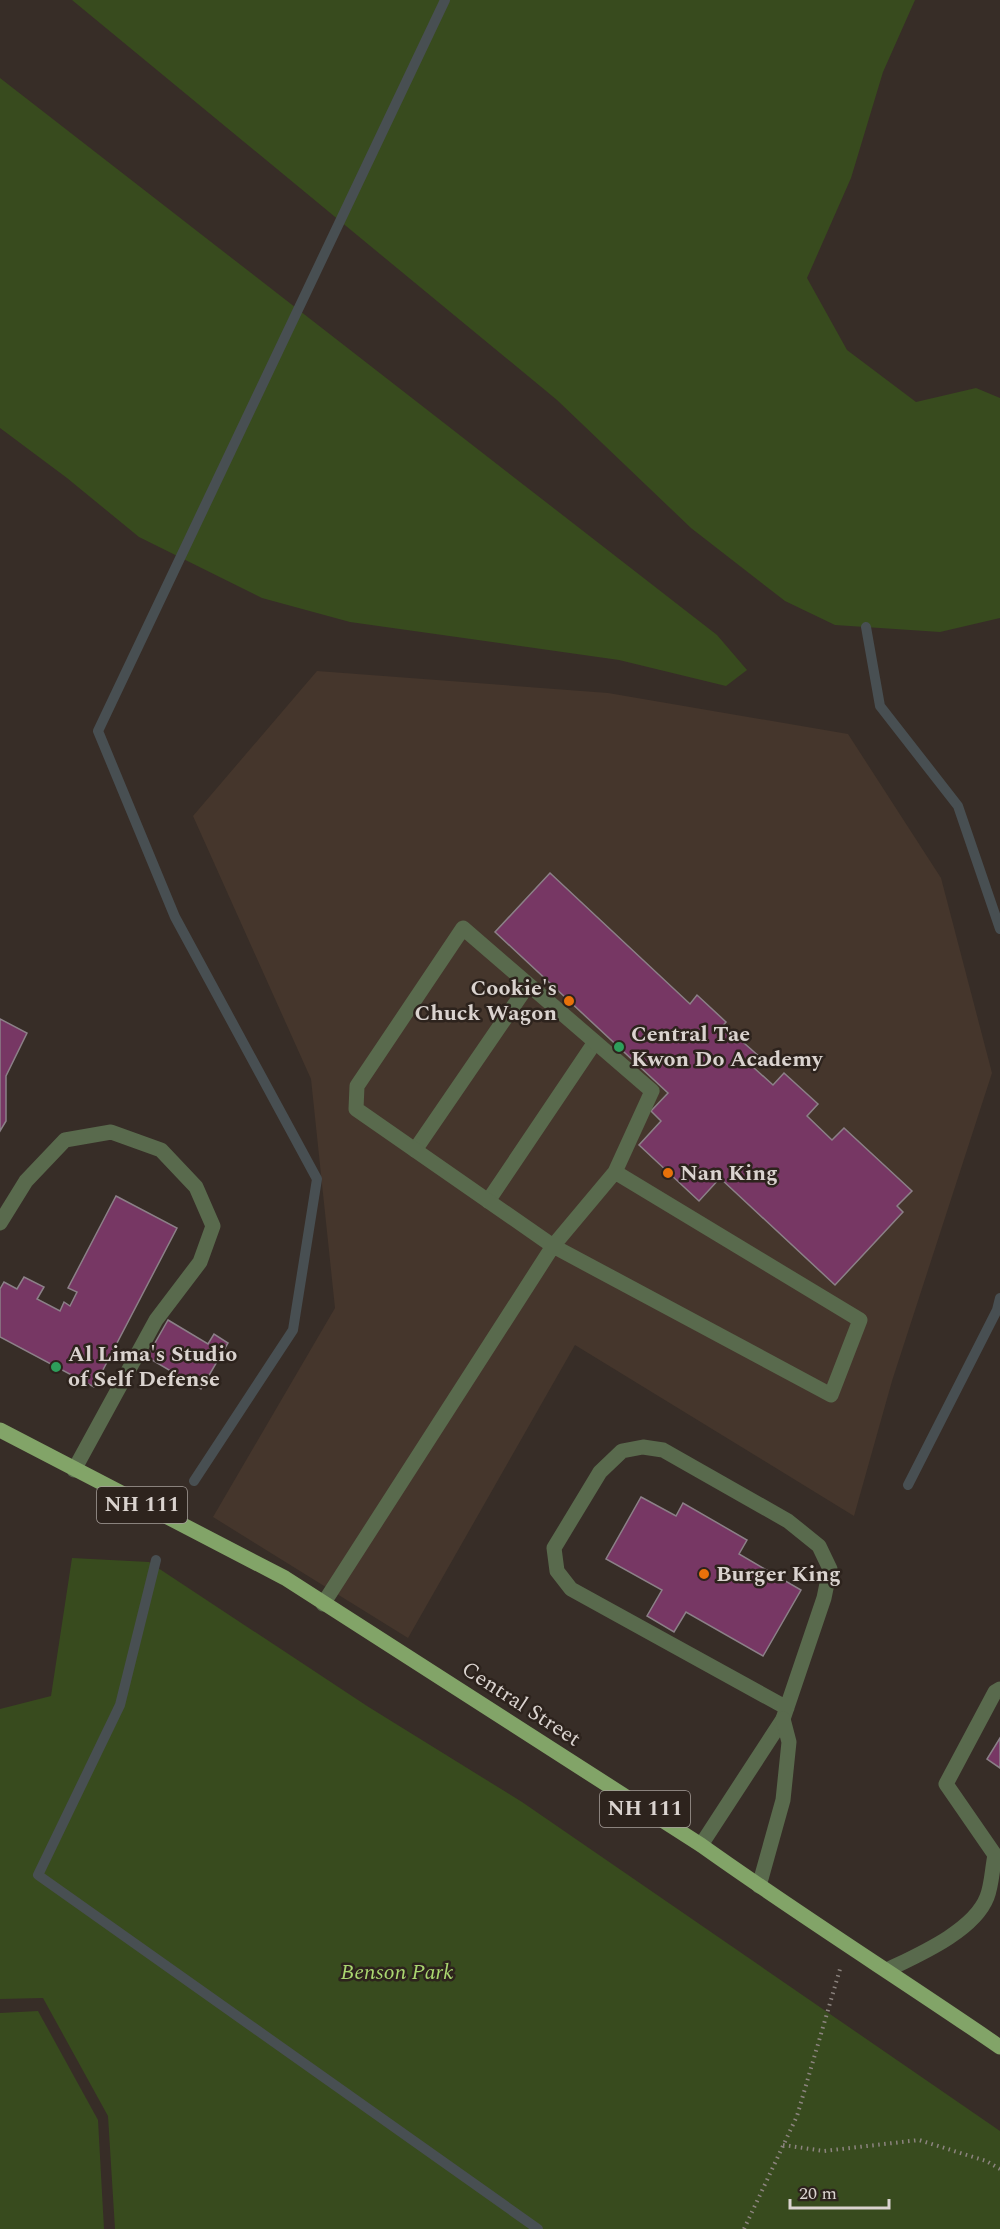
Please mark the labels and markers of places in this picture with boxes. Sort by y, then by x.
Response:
place label: Cookie's Chuck Wagon [415,972,557,1030]
marker: Cookie's Chuck Wagon [562,994,576,1008]
place label: Central Tae Kwon Do Academy [631,1018,824,1076]
marker: Central Tae Kwon Do Academy [612,1040,626,1054]
place label: Nan King [680,1157,778,1190]
marker: Nan King [661,1166,675,1180]
place label: Al Lima's Studio of Self Defense [68,1338,237,1396]
marker: Al Lima's Studio of Self Defense [49,1360,63,1374]
place label: Burger King [716,1558,841,1591]
marker: Burger King [697,1567,711,1581]

